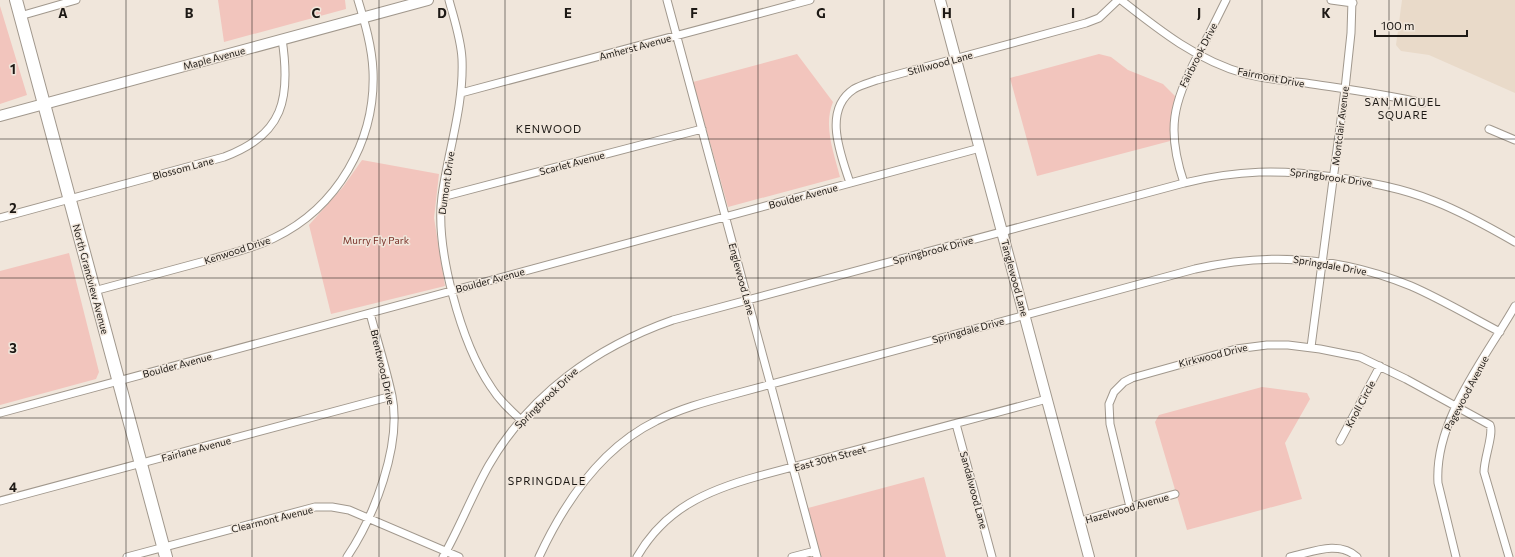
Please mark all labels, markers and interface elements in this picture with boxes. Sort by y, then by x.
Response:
text: A [58,5,68,21]
text: B [185,5,194,21]
text: C [312,5,321,21]
text: D [437,5,447,21]
text: E [564,5,572,21]
text: F [690,5,698,21]
text: G [816,5,826,21]
text: H [942,5,952,21]
text: I [1071,5,1075,21]
text: J [1197,5,1201,21]
text: K [1321,5,1331,21]
scale bar [1375,12,1467,38]
text: 100 m [1381,18,1415,32]
street label: Fairbrook Drive [1177,21,1219,89]
street label: Amherst Avenue [598,32,672,62]
street label: Maple Avenue [182,44,246,72]
street label: Stillwood Lane [906,49,974,77]
text: 1 [10,61,16,77]
street label: Fairmont Drive [1237,65,1305,89]
street label: Montclair Avenue [1329,86,1351,166]
district label: SAN MIGUEL SQUARE [1365,95,1441,121]
district label: KENWOOD [516,122,582,135]
street label: Scarlet Avenue [538,149,606,177]
street label: Dumont Drive [436,151,456,215]
street label: Blossom Lane [151,154,215,182]
street label: Springbrook Drive [1289,165,1373,189]
street label: Boulder Avenue [767,181,839,211]
text: 2 [9,200,17,216]
street label: North Grandview Avenue [71,223,111,335]
street label: Kenwood Drive [202,234,272,266]
park label: Murry Fly Park [343,234,410,246]
street label: Springbrook Drive [892,234,974,266]
street label: Tanglewood Lane [999,238,1031,318]
street label: Englewood Lane [727,242,757,316]
street label: Springdale Drive [1292,253,1368,277]
street label: Boulder Avenue [454,265,526,295]
street label: Springdale Drive [931,315,1005,345]
street label: Brentwood Drive [368,328,398,406]
text: 3 [9,340,17,356]
street label: Kirkwood Drive [1177,341,1249,369]
street label: Boulder Avenue [141,350,213,380]
street label: Pagewood Avenue [1441,354,1491,432]
street label: Springbrook Drive [512,365,580,431]
street label: Knoll Circle [1343,378,1377,430]
street label: Fairlane Avenue [160,434,232,464]
street label: East 30th Street [793,443,867,473]
street label: Sandalwood Lane [958,450,990,530]
district label: SPRINGDALE [508,474,586,487]
text: 4 [9,479,17,495]
street label: Hazelwood Avenue [1084,490,1170,526]
street label: Clearmont Avenue [230,503,314,535]

